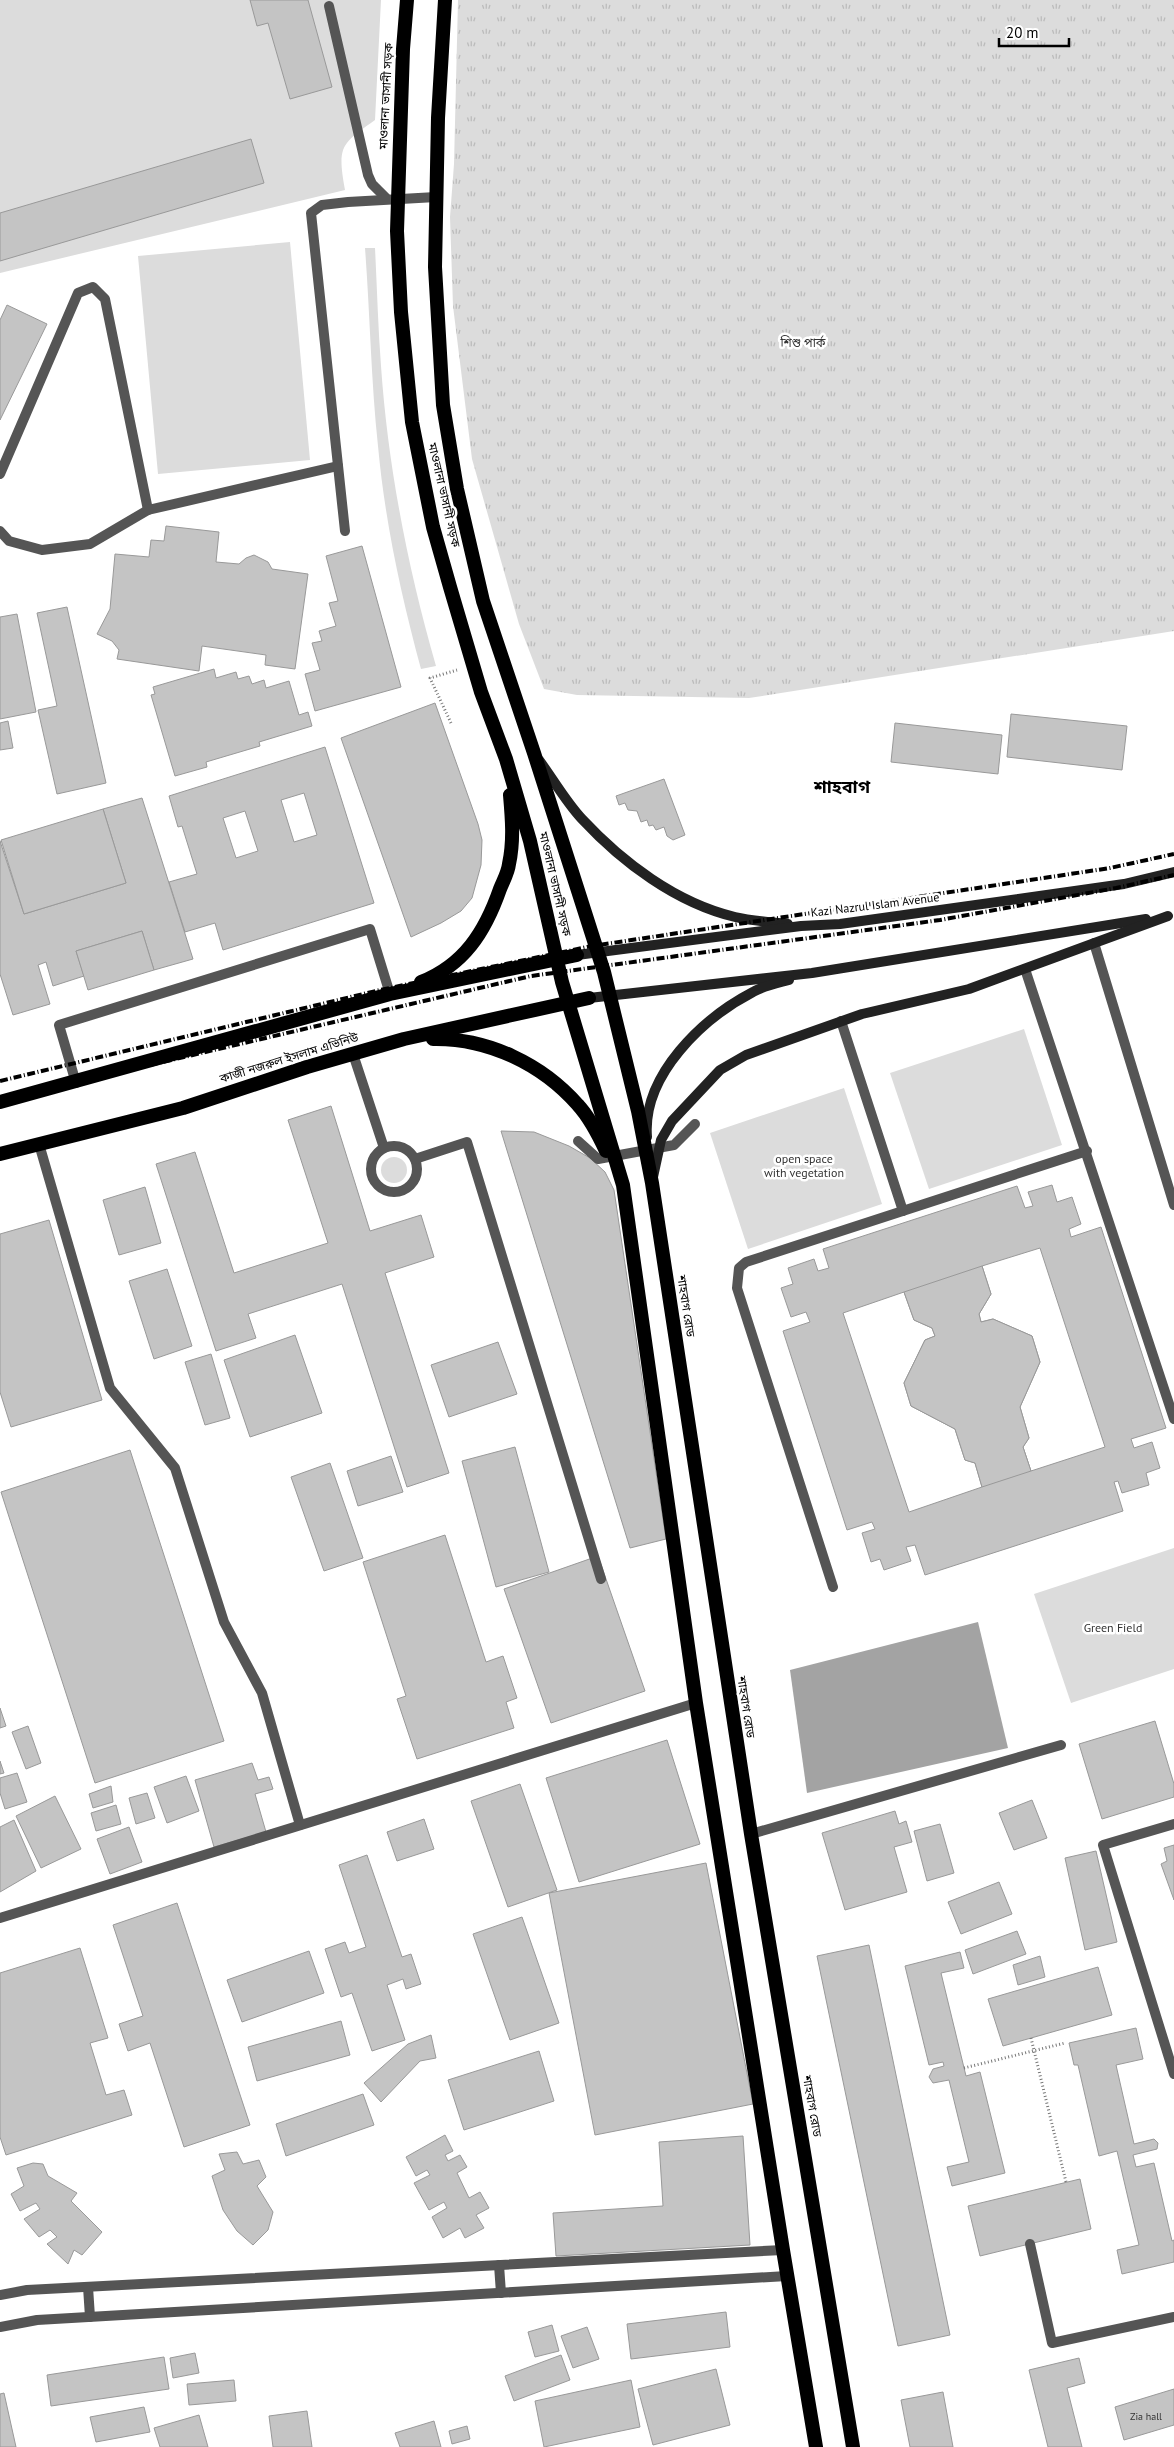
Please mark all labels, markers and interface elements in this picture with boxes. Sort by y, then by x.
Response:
scale bar [999,15,1069,47]
text: 20 m [1006,23,1039,42]
street label: মাওলানা ভাসানী সড়ক [375,42,396,151]
park label: শিশু পার্ক [779,335,826,350]
street label: মাওলানা ভাসানী সড়ক [425,440,464,549]
district label: শাহবাগ [813,775,871,798]
street label: মাওলানা ভাসানী সড়ক [536,829,575,938]
street label: Kazi Nazrul Islam Avenue [810,889,940,920]
street label: কাজী নজরুল ইসলাম এভিনিউ [217,1029,361,1086]
park label: open space with vegetation [764,1151,844,1180]
street label: শাহবাগ রোড [674,1273,699,1338]
park label: Green Field [1084,1620,1142,1635]
street label: শাহবাগ রোড [734,1674,759,1739]
street label: শাহবাগ রোড [800,2073,825,2138]
house number: Zia hall [1130,2410,1162,2423]

